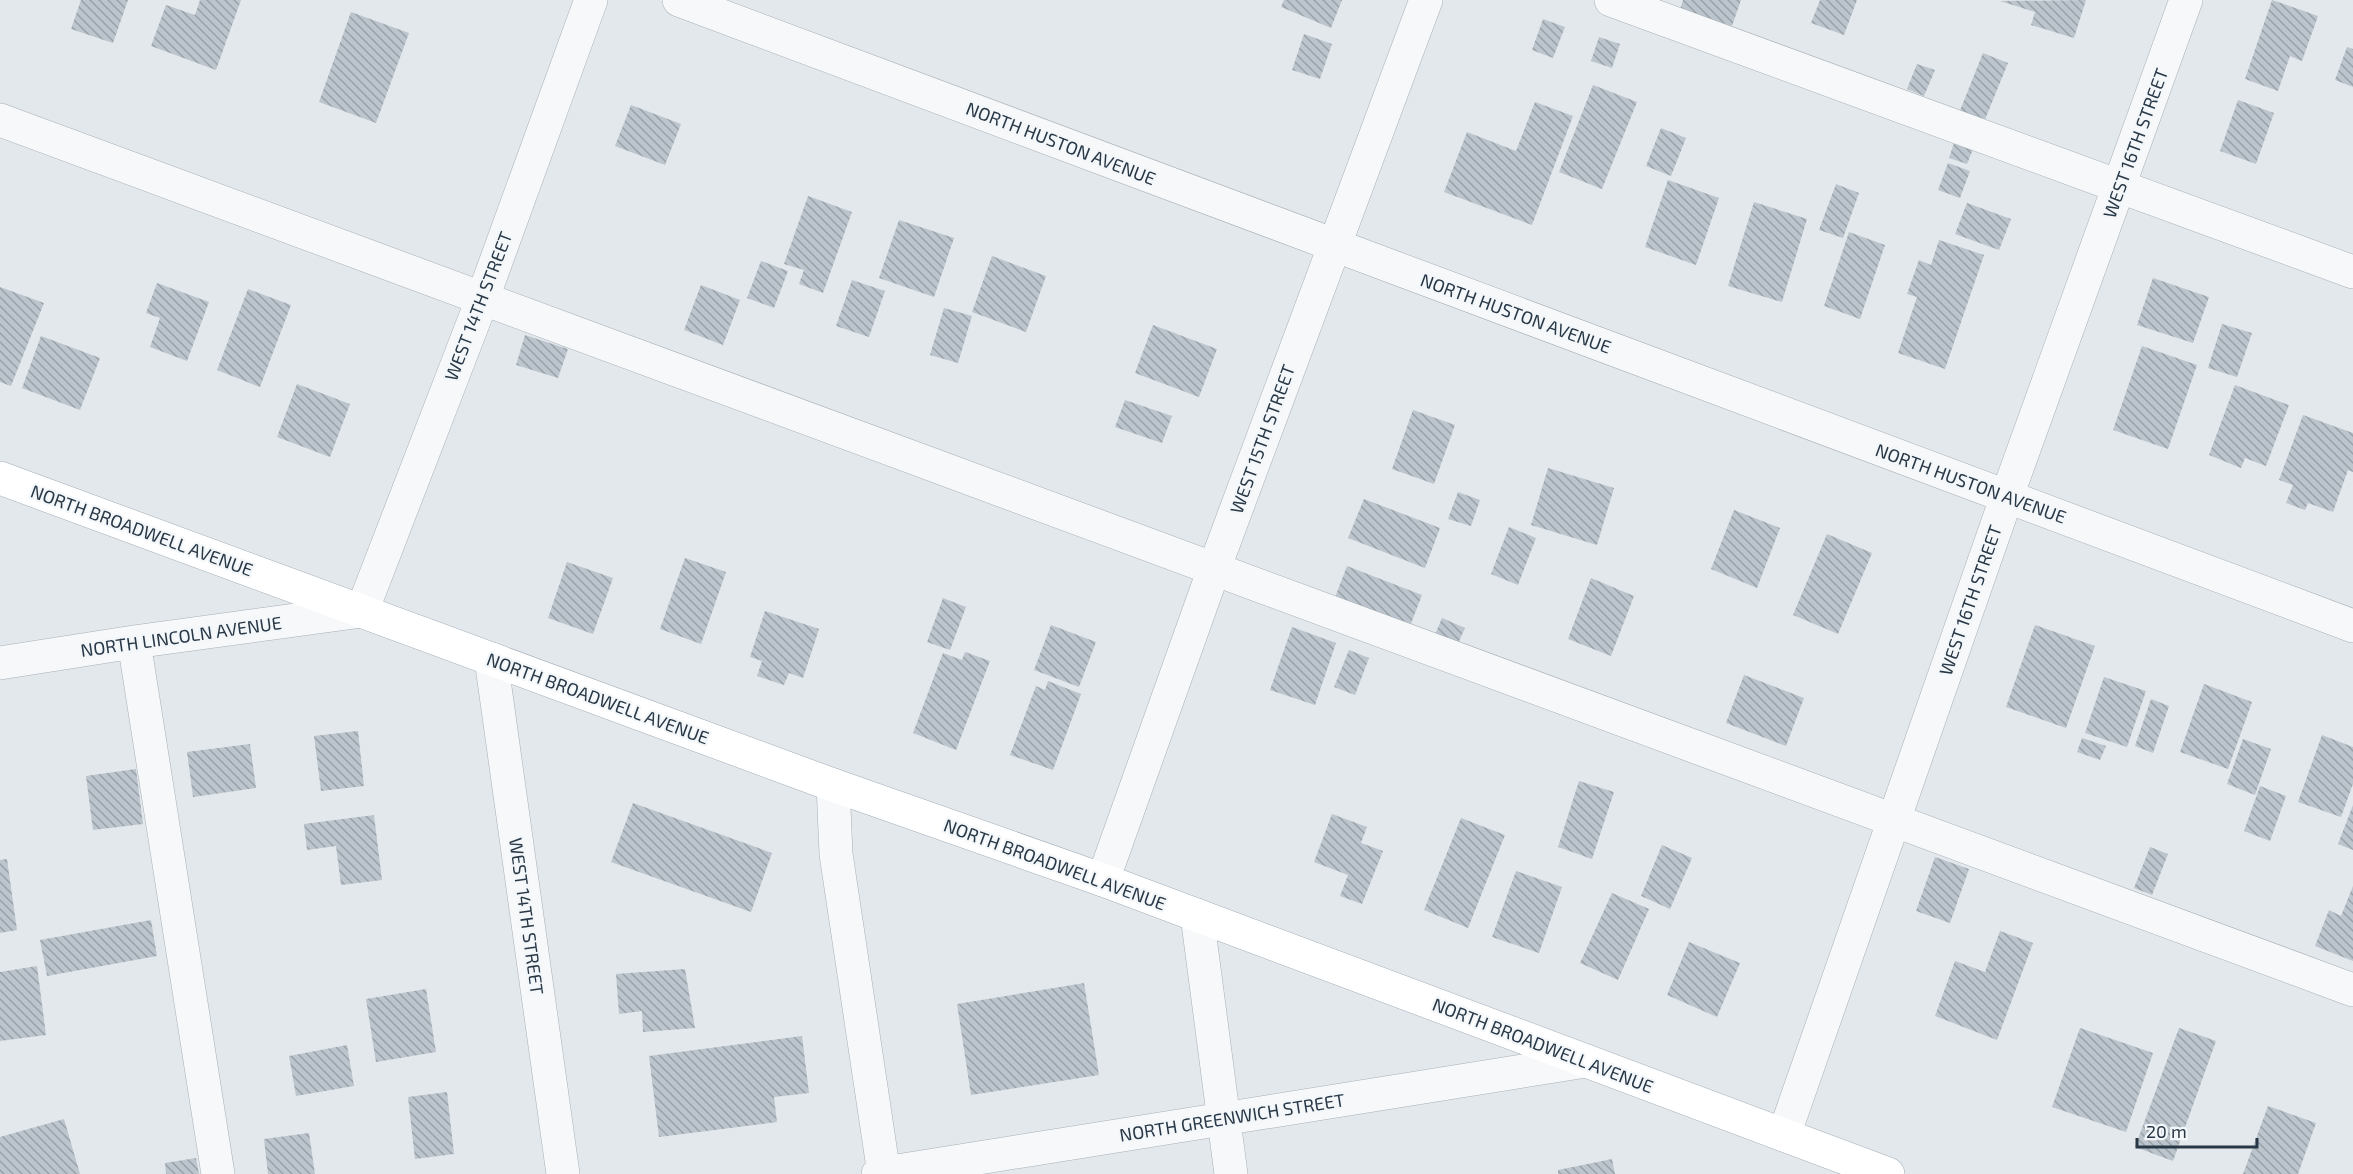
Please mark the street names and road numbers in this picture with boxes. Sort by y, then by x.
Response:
street label: WEST 16TH STREET [2098,65,2172,221]
street label: NORTH HUSTON AVENUE [963,97,1159,189]
street label: WEST 14TH STREET [439,228,517,384]
street label: NORTH HUSTON AVENUE [1418,268,1614,358]
street label: WEST 15TH STREET [1225,361,1299,516]
street label: NORTH HUSTON AVENUE [1873,438,2069,528]
street label: NORTH BROADWELL AVENUE [28,480,256,580]
street label: WEST 16TH STREET [1934,521,2006,678]
street label: NORTH LINCOLN AVENUE [79,611,283,661]
street label: NORTH BROADWELL AVENUE [484,648,712,748]
street label: NORTH BROADWELL AVENUE [941,814,1169,914]
street label: WEST 14TH STREET [505,836,549,996]
street label: NORTH BROADWELL AVENUE [1429,993,1657,1097]
street label: NORTH GREENWICH STREET [1118,1088,1347,1146]

